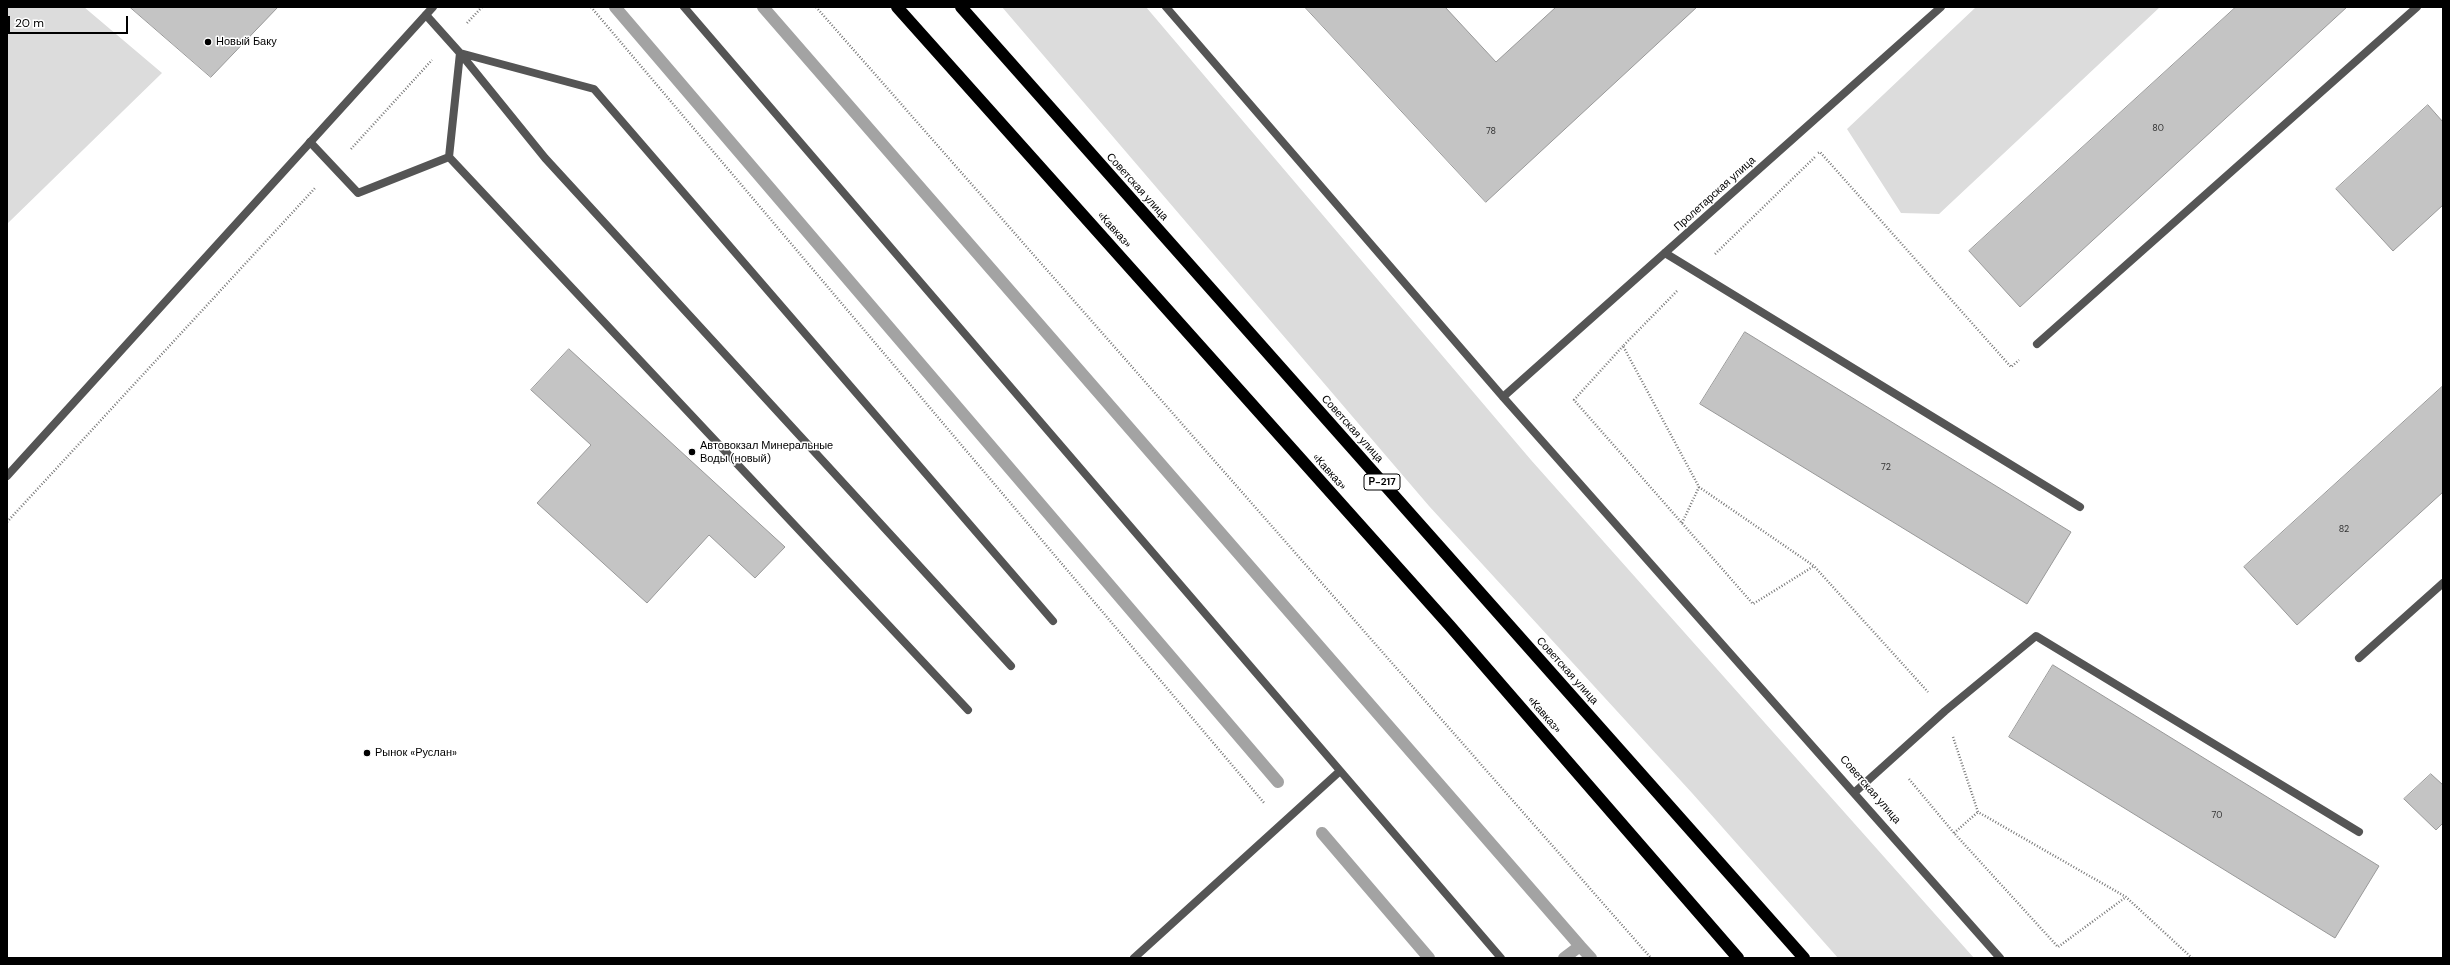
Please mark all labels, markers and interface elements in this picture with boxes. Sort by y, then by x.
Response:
scale bar [10,8,130,34]
text: 20 m [15,15,44,31]
place label: Новый Баку [216,35,277,49]
marker: Новый Баку [203,37,213,47]
house number: 80 [2152,124,2164,134]
house number: 78 [1486,127,1496,137]
street label: Советская улица [1103,151,1171,223]
street label: Пролетарская улица [1672,154,1758,234]
street label: «Кавказ» [1094,209,1134,251]
street label: Советская улица [1318,393,1386,465]
place label: Автовокзал Минеральные Воды (новый) [700,439,833,465]
marker: Автовокзал Минеральные Воды (новый) [687,447,697,457]
street label: «Кавказ» [1309,451,1349,493]
house number: 72 [1881,463,1891,473]
road number: Р-217 [1364,474,1400,490]
house number: 82 [2339,525,2349,535]
street label: Советская улица [1533,635,1601,707]
street label: «Кавказ» [1524,694,1564,736]
place label: Рынок «Руслан» [375,746,457,760]
marker: Рынок «Руслан» [362,748,372,758]
street label: Советская улица [1837,753,1903,827]
house number: 70 [2212,811,2222,821]

